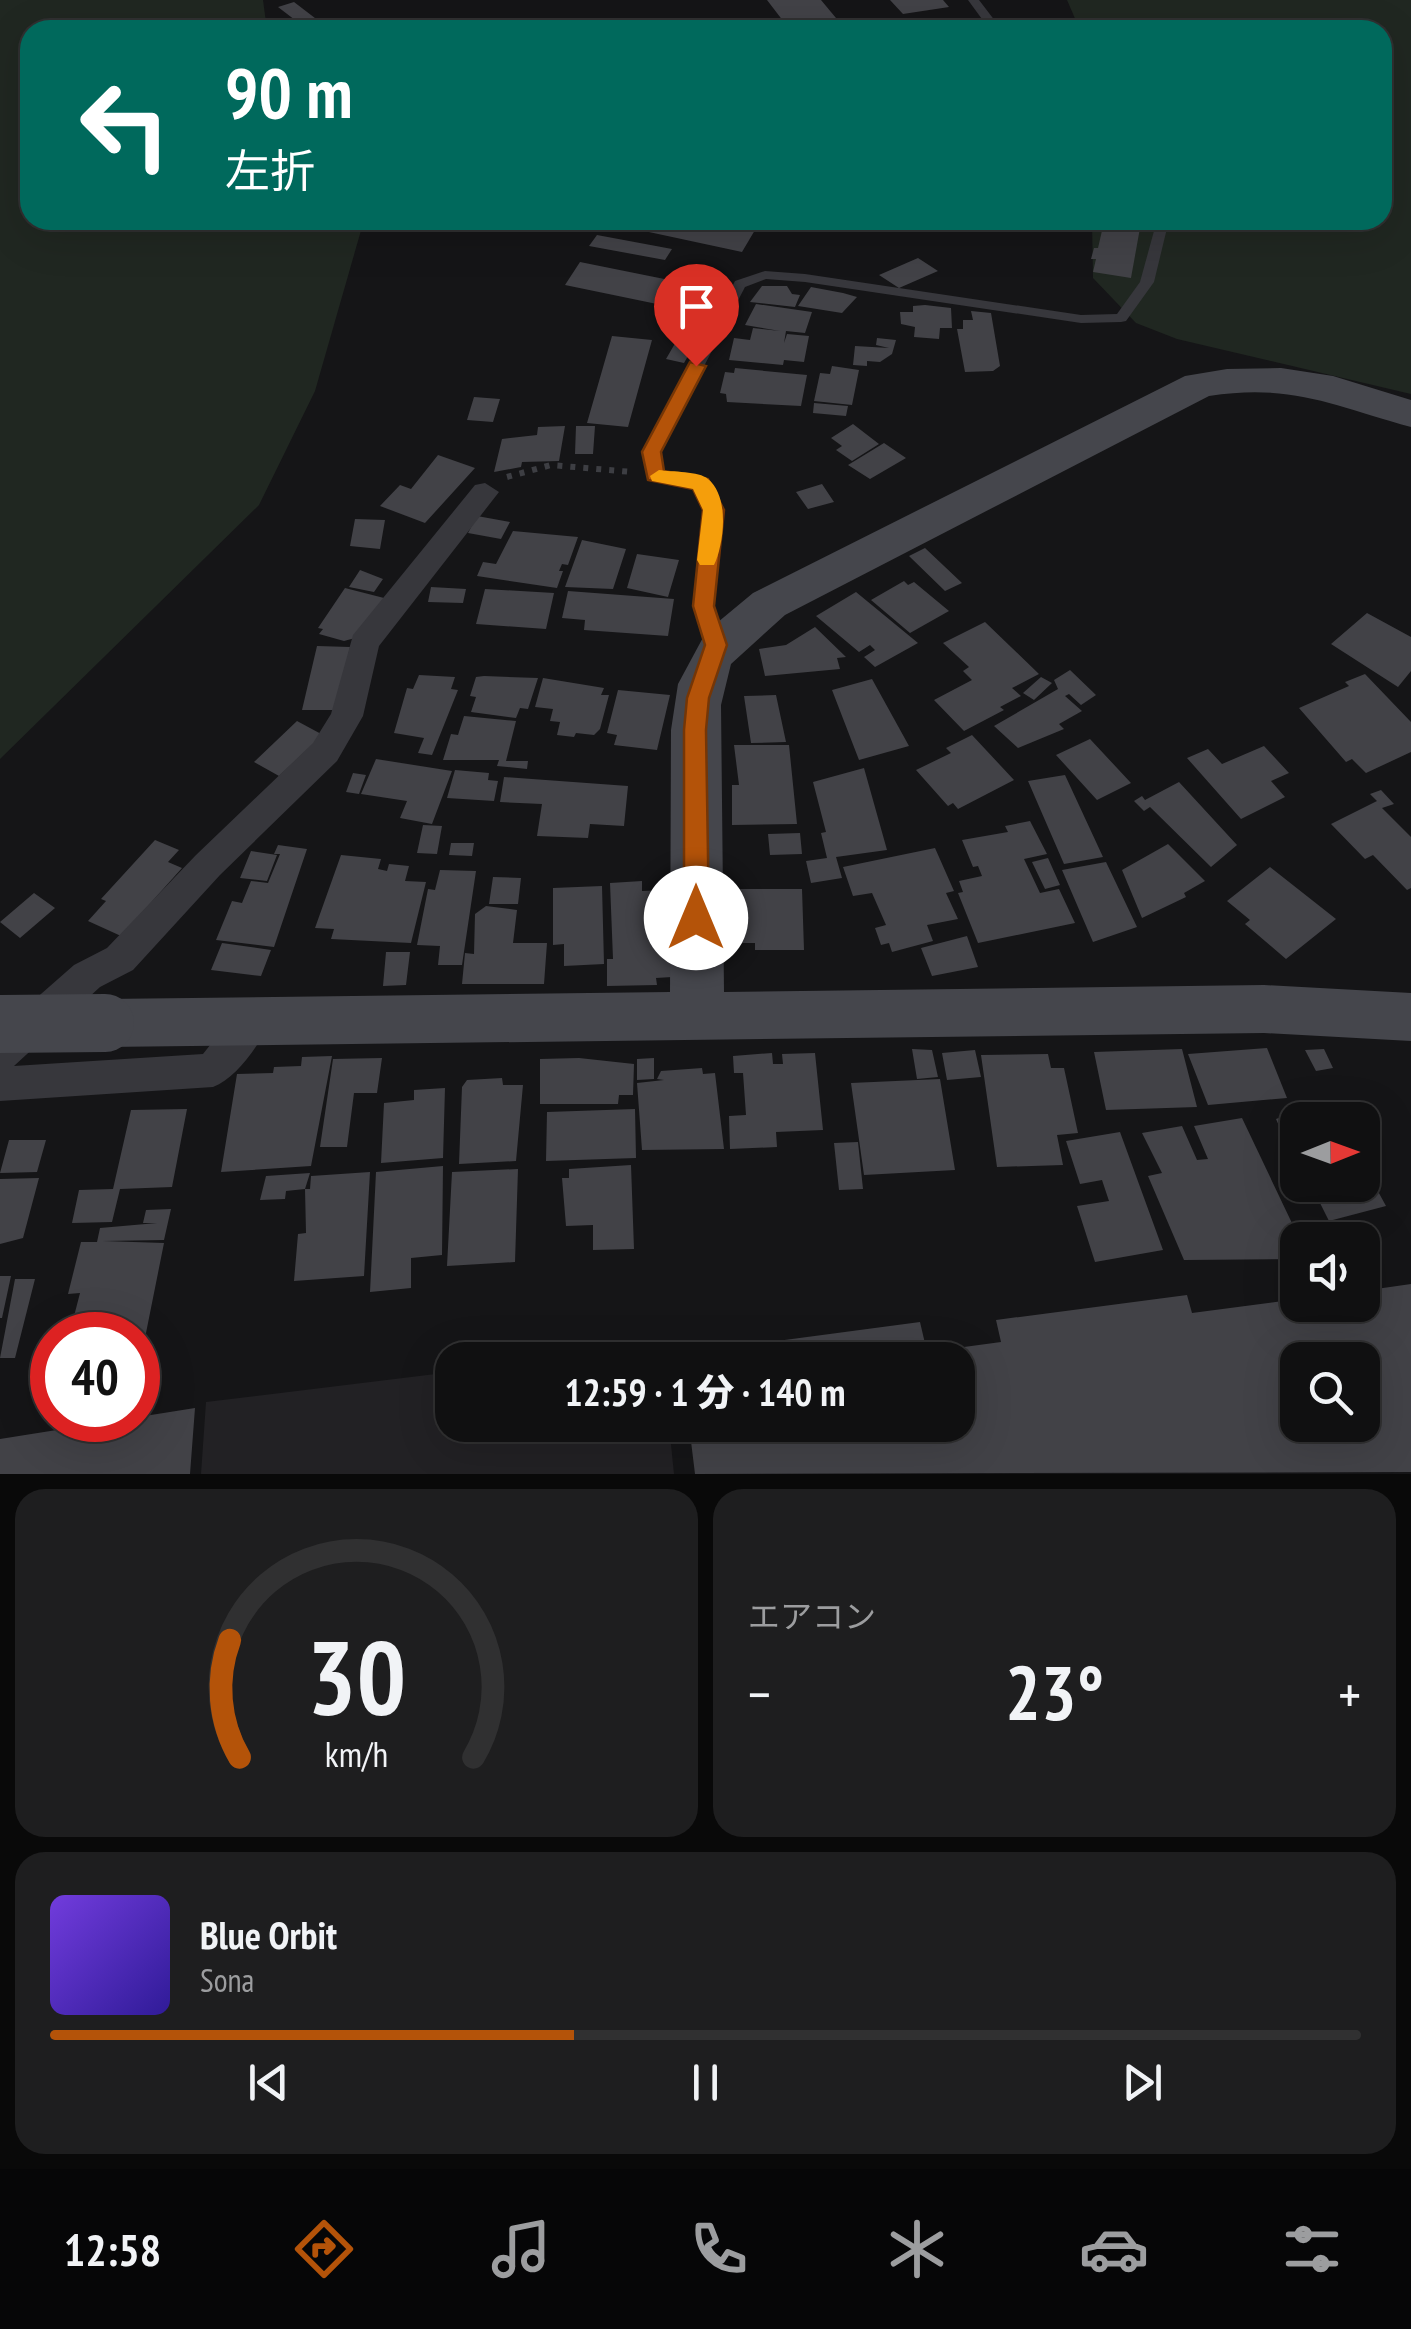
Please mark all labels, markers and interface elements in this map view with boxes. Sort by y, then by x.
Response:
text: 90 m [225,47,353,137]
icon: left [60,60,190,190]
text: 左折 [225,141,315,199]
pin [654,264,739,367]
icon: arrive [669,279,724,334]
position arrow [644,866,748,970]
north arrow [1280,1102,1380,1202]
map controls [1280,1102,1380,1442]
button: sound [1280,1222,1380,1322]
speed limit sign: 40 [30,1312,160,1442]
button: search [1280,1342,1380,1442]
text: 12:59 · 1 分 · 140 m [565,1367,845,1416]
text: エアコン [748,1595,876,1637]
text: 30 [307,1609,406,1744]
text: 23° [1005,1644,1104,1741]
text: − [748,1658,771,1729]
text: + [1338,1658,1361,1729]
text: km/h [325,1731,388,1777]
text: Blue Orbit [200,1910,337,1959]
text: Sona [200,1959,254,2001]
icon: previous [241,2055,296,2110]
icon: pause [678,2055,733,2110]
icon: next [1115,2055,1170,2110]
icon: directions [289,2214,359,2284]
icon: music [486,2214,556,2284]
icon: phone [684,2214,754,2284]
icon: climate [882,2214,952,2284]
icon: car [1079,2214,1149,2284]
icon: filters [1277,2214,1347,2284]
text: 12:58 [64,2220,161,2278]

